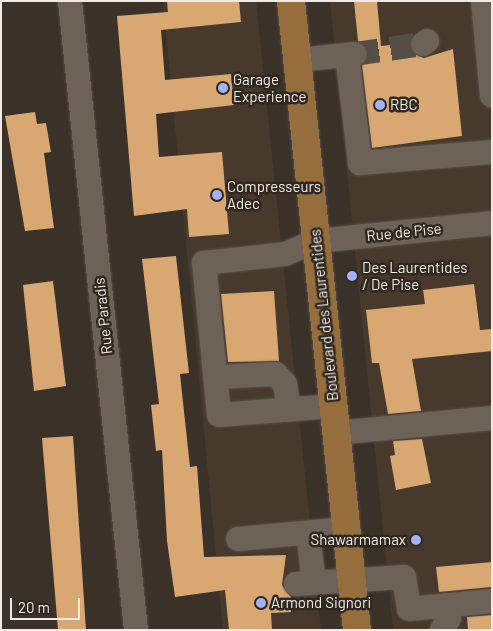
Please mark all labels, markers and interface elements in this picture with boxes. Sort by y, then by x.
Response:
place label: Garage Experience [233,70,306,105]
marker: Garage Experience [217,82,229,94]
place label: RBC [390,96,418,114]
marker: RBC [374,99,386,111]
place label: Compresseurs Adec [227,177,321,212]
marker: Compresseurs Adec [211,189,223,201]
street label: Rue de Pise [366,219,442,245]
street label: Boulevard des Laurentides [306,228,342,402]
place label: Des Laurentides / De Pise [362,258,468,293]
marker: Des Laurentides / De Pise [346,270,358,282]
street label: Rue Paradis [90,277,116,355]
place label: Shawarmamax [311,531,406,549]
marker: Shawarmamax [410,534,422,546]
scale bar [12,588,82,620]
place label: Armond Signori [271,594,371,612]
marker: Armond Signori [255,597,267,609]
text: 20 m [18,598,50,616]

